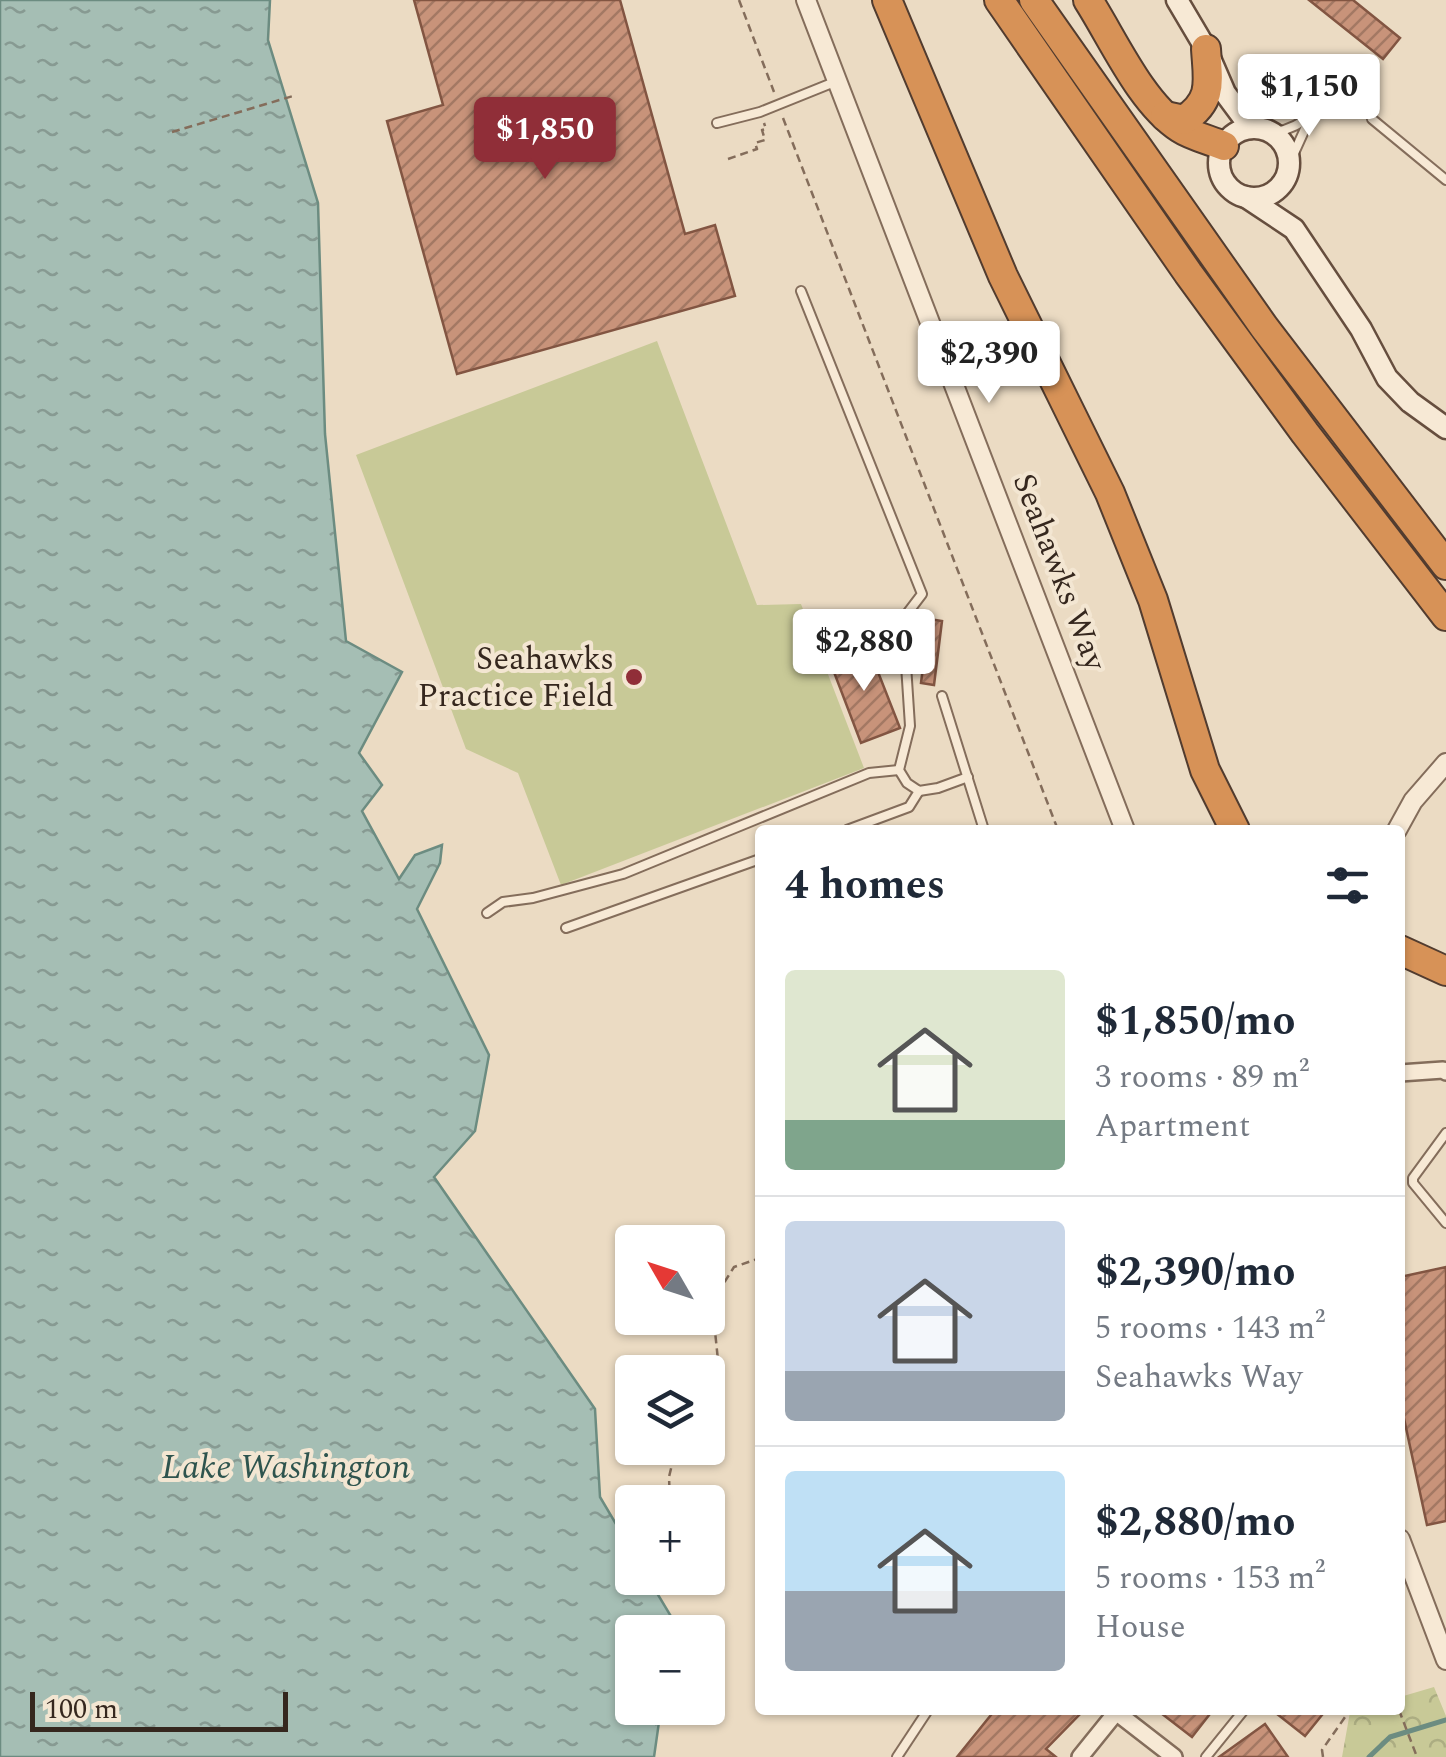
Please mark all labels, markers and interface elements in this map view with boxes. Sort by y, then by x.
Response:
pin: $1,150 [1228,54,1390,139]
text: $1,150 [1260,62,1358,111]
pin: $1,850 [464,97,626,182]
text: $1,850 [496,105,594,154]
pin: $2,390 [908,321,1070,406]
text: $2,390 [940,329,1038,378]
street label: Seahawks Way [999,466,1120,679]
pin: $2,880 [783,609,945,694]
text: $2,880 [815,617,913,666]
place label: Seahawks Practice Field [418,635,614,721]
marker: Seahawks Practice Field [623,666,645,688]
text: 4 homes [785,854,945,917]
icon: filters [1320,858,1375,913]
text: $1,850/mo [1095,990,1295,1053]
icon: home [865,1010,985,1130]
text: 3 rooms · 89 m² [1095,1053,1309,1102]
text: Apartment [1095,1102,1250,1151]
north arrow [615,1225,725,1335]
map controls [615,1225,725,1725]
text: $2,390/mo [1095,1241,1295,1304]
icon: home [865,1261,985,1381]
text: 5 rooms · 143 m² [1095,1304,1325,1353]
text: Seahawks Way [1095,1353,1303,1402]
button: layers [615,1355,725,1465]
water label: Lake Washington [162,1441,410,1494]
button: + [615,1485,725,1595]
text: $2,880/mo [1095,1491,1295,1554]
icon: home [865,1511,985,1631]
text: 5 rooms · 153 m² [1095,1554,1325,1603]
text: House [1095,1603,1185,1652]
button: − [615,1615,725,1725]
scale bar [30,1687,288,1732]
text: 100 m [45,1688,118,1731]

